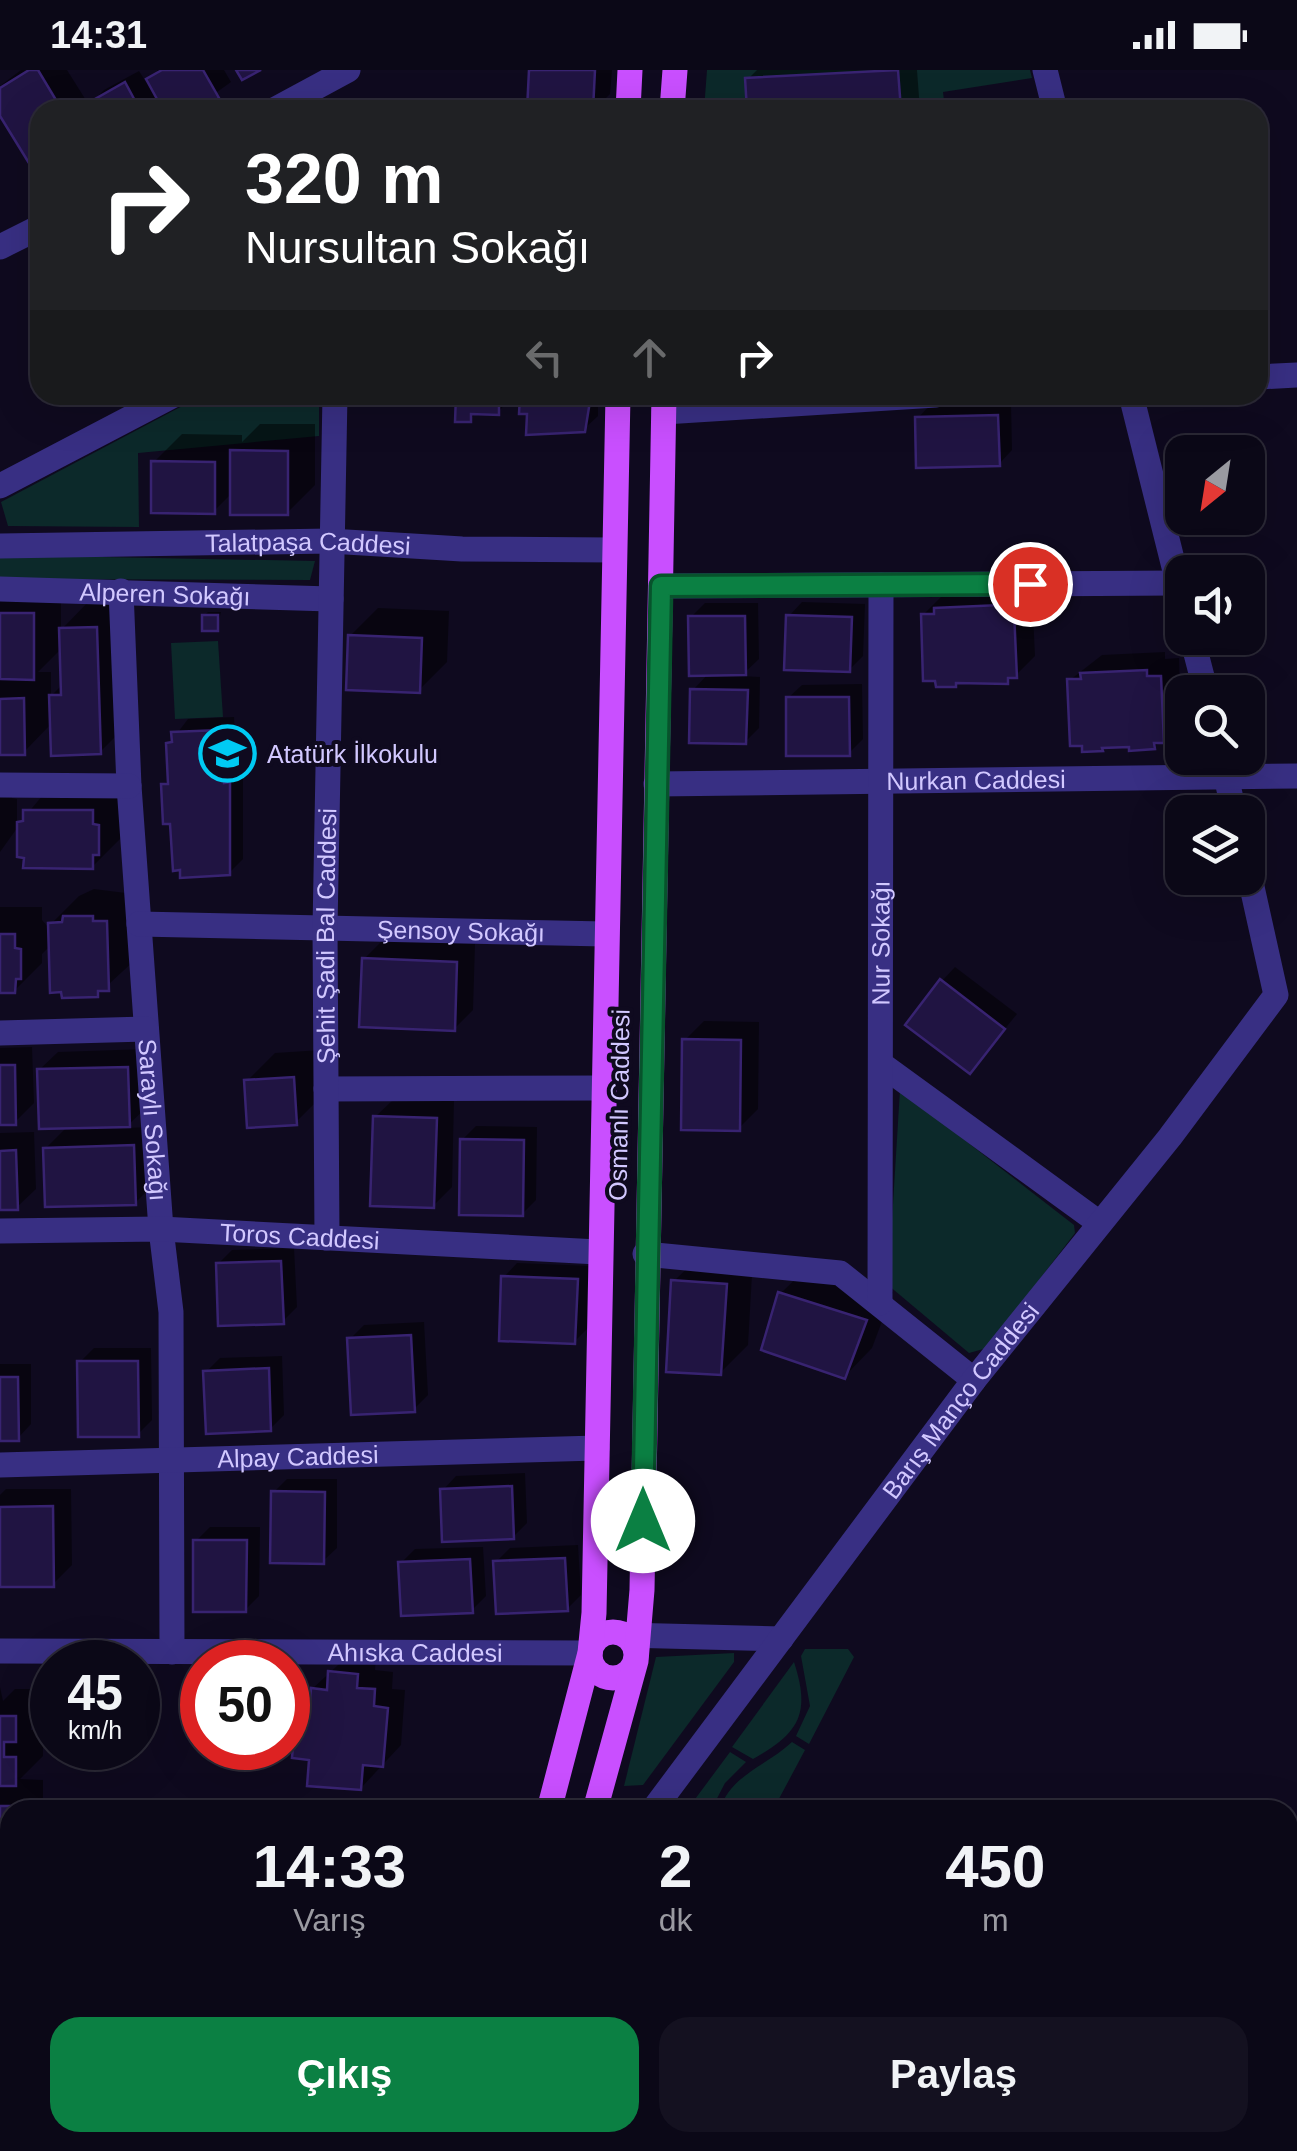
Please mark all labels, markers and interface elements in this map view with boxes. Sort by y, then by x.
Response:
text: 14:31 [50,14,147,56]
icon: right [80,140,210,270]
text: 320 m [245,140,443,218]
text: Nursultan Sokağı [245,222,590,273]
icon: left [517,330,572,385]
icon: ahead [622,330,677,385]
icon: right [727,330,782,385]
north arrow [1165,435,1265,535]
map controls [1165,435,1265,895]
street label: Talatpaşa Caddesi [205,527,412,560]
pin [988,542,1073,627]
button: sound [1165,555,1265,655]
icon: arrive [1003,557,1058,612]
street label: Alperen Sokağı [79,577,251,611]
button: search [1165,675,1265,775]
school or university icon: Atatürk İlkokulu [198,724,258,784]
place label: Atatürk İlkokulu [267,740,438,768]
street label: Nurkan Caddesi [886,765,1066,795]
button: layers [1165,795,1265,895]
street label: Şehit Şadi Bal Caddesi [311,808,341,1064]
street label: Nur Sokağı [866,880,895,1006]
street label: Şensoy Sokağı [377,915,545,947]
street label: Osmanlı Caddesi [603,1009,635,1201]
street label: Saraylı Sokağı [133,1038,173,1202]
street label: Toros Caddesi [219,1218,380,1254]
street label: Barış Manço Caddesi [877,1297,1045,1504]
street label: Alpay Caddesi [217,1440,379,1473]
position arrow [591,1469,695,1573]
street label: Ahıska Caddesi [327,1638,503,1667]
speed limit sign: 50 [180,1640,310,1770]
text: 45 [67,1665,123,1721]
text: km/h [68,1716,122,1744]
text: 14:33 [253,1833,406,1900]
text: 2 [659,1833,692,1900]
text: 450 [945,1833,1045,1900]
text: Varış [293,1902,366,1938]
text: dk [659,1902,693,1938]
text: m [982,1902,1009,1938]
button: Çıkış [50,2017,639,2132]
button: Paylaş [659,2017,1248,2132]

